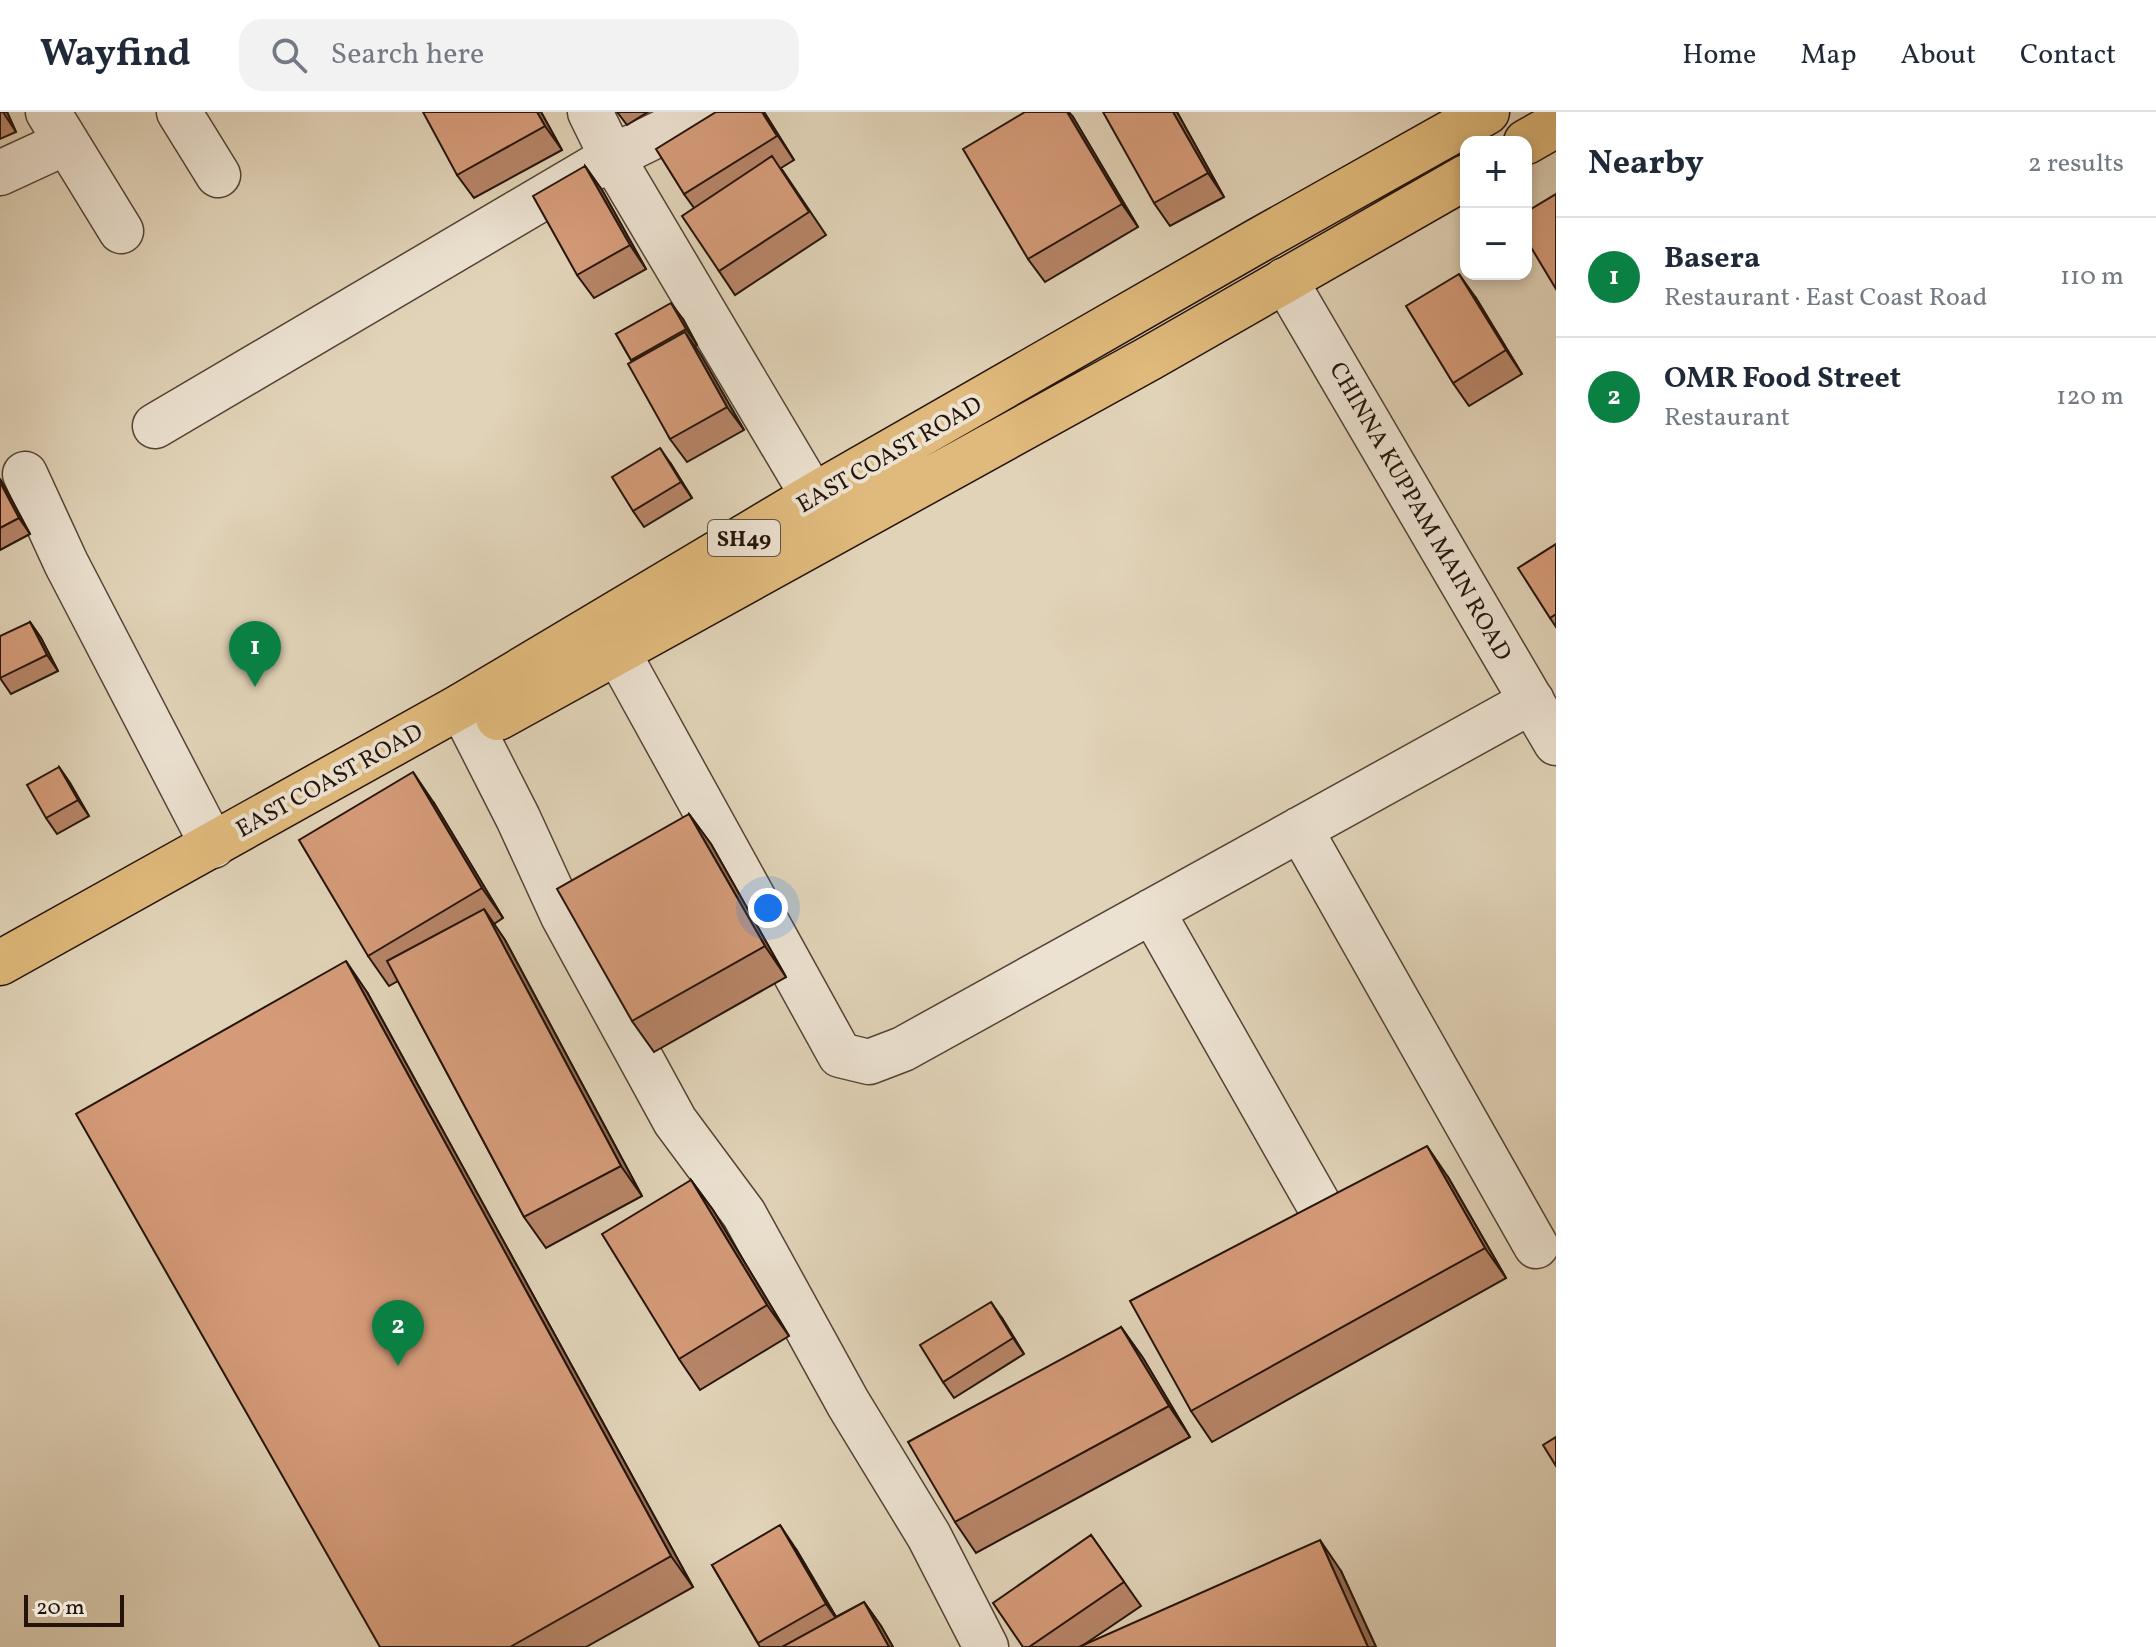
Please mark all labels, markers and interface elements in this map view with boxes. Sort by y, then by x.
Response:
search box [239,19,799,91]
text: Wayfind [40,29,191,82]
icon: search [267,33,311,77]
text: Search here [331,34,484,76]
text: Home [1682,36,1756,75]
text: Map [1800,36,1856,75]
text: About [1900,36,1976,75]
text: Contact [2020,36,2116,75]
map controls [1460,136,1532,280]
button: + [1460,136,1532,208]
text: Nearby [1588,141,1704,188]
text: 2 results [2028,146,2124,182]
button: − [1460,208,1532,280]
text: Basera [1664,238,1760,280]
text: 1 [1609,259,1619,295]
text: 110 m [2060,259,2124,295]
text: Restaurant · East Coast Road [1664,280,1987,316]
street label: CHINNA KUPPAM MAIN ROAD [1320,356,1519,668]
text: OMR Food Street [1664,358,1901,400]
text: 2 [1607,379,1621,415]
text: 120 m [2056,379,2124,415]
street label: EAST COAST ROAD [791,389,989,523]
text: Restaurant [1664,400,1790,436]
road number: SH49 [708,520,780,556]
pin: 1 [229,621,281,687]
street label: EAST COAST ROAD [230,716,430,847]
your location [748,888,788,928]
pin: 2 [372,1300,424,1366]
scale bar [24,1591,124,1627]
text: 20 m [36,1593,85,1624]

